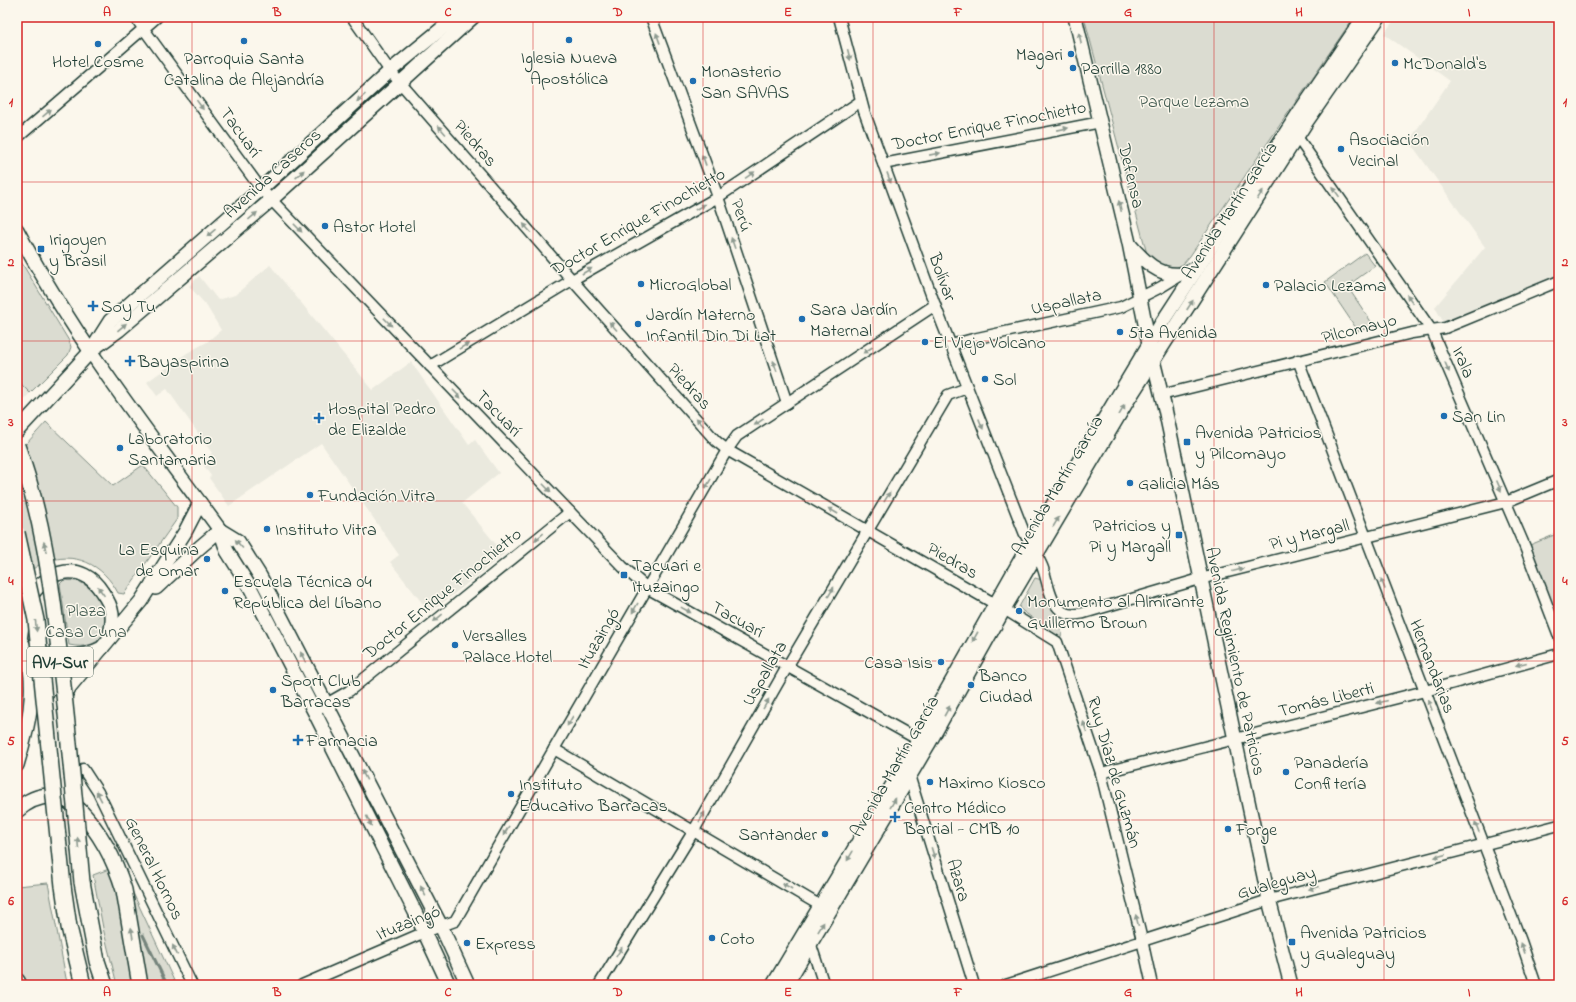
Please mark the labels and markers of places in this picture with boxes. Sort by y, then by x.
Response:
marker: Iglesia Nueva Apostólica [564,35,574,45]
marker: Parroquia Santa Catalina de Alejandría [239,36,249,46]
marker: Hotel Cosme [93,39,103,49]
place label: Magari [1016,43,1063,70]
place label: Iglesia Nueva Apostólica [521,46,617,93]
place label: Parroquia Santa Catalina de Alejandría [164,47,324,94]
marker: Magari [1066,49,1076,59]
place label: Hotel Cosme [52,50,145,76]
place label: McDonald's [1403,52,1487,78]
place label: Parrilla 1880 [1081,57,1162,83]
marker: McDonald's [1390,58,1400,68]
place label: Monasterio San SAVAS [701,60,789,107]
marker: Parrilla 1880 [1068,63,1078,73]
marker: Monasterio San SAVAS [688,76,698,86]
place label: Asociación Vecinal [1348,128,1429,175]
marker: Asociación Vecinal [1336,144,1346,154]
place label: Astor Hotel [333,215,416,241]
marker: Astor Hotel [320,221,330,231]
place label: Irigoyen y Brasil [49,228,107,275]
marker: Irigoyen y Brasil [36,244,46,254]
place label: MicroGlobal [649,273,731,299]
place label: Palacio Lezama [1274,274,1387,300]
marker: MicroGlobal [636,279,646,289]
marker: Palacio Lezama [1261,280,1271,290]
place label: Soy Tu [101,295,156,321]
place label: Sara Jardín Maternal [810,298,898,345]
marker: Soy Tu [88,301,98,311]
place label: Jardín Materno Infantil Din Di Lat [646,303,776,350]
marker: Sara Jardín Maternal [797,314,807,324]
marker: Jardín Materno Infantil Din Di Lat [633,319,643,329]
place label: 5ta Avenida [1128,321,1217,347]
marker: 5ta Avenida [1115,327,1125,337]
place label: El Viejo Volcano [933,331,1046,357]
marker: El Viejo Volcano [920,337,930,347]
place label: Bayaspirina [137,350,229,376]
marker: Bayaspirina [125,356,135,366]
place label: Sol [993,368,1016,394]
marker: Sol [980,374,990,384]
place label: Hospital Pedro de Elizalde [328,397,436,444]
place label: San Lin [1452,405,1506,431]
marker: San Lin [1439,411,1449,421]
marker: Hospital Pedro de Elizalde [313,412,325,424]
place label: Avenida Patricios y Pilcomayo [1195,421,1322,468]
place label: Laboratorio Santamaria [128,427,216,474]
marker: Avenida Patricios y Pilcomayo [1182,437,1192,447]
marker: Laboratorio Santamaria [115,443,125,453]
place label: Galicia Más [1138,472,1220,498]
marker: Galicia Más [1125,478,1135,488]
place label: Fundación Vitra [317,484,435,510]
marker: Fundación Vitra [305,490,315,500]
place label: Patricios y Pi y Margall [1089,514,1171,562]
place label: Instituto Vitra [275,518,377,544]
marker: Instituto Vitra [262,524,272,534]
marker: Patricios y Pi y Margall [1174,530,1184,540]
place label: La Esquina de Omar [118,538,199,585]
marker: La Esquina de Omar [202,554,212,564]
place label: Tacuari e Ituzaingo [632,554,702,602]
place label: Escuela Técnica 04 República del Líbano [233,570,382,617]
marker: Tacuari e Ituzaingo [619,570,629,580]
marker: Escuela Técnica 04 República del Líbano [220,586,230,596]
place label: Monumento al Almirante Guillermo Brown [1027,590,1205,637]
marker: Monumento al Almirante Guillermo Brown [1014,606,1024,616]
place label: Versalles Palace Hotel [462,624,552,671]
marker: Versalles Palace Hotel [450,640,460,650]
place label: Casa Isis [864,651,933,677]
marker: Casa Isis [936,657,946,667]
place label: Banco Ciudad [978,664,1032,711]
place label: Sport Club Barracas [280,669,361,716]
marker: Banco Ciudad [966,680,976,690]
marker: Sport Club Barracas [268,685,278,695]
place label: Farmacia [305,729,378,755]
marker: Farmacia [293,735,303,745]
place label: Panadería Confitería [1294,751,1368,798]
marker: Panadería Confitería [1281,767,1291,777]
place label: Maximo Kiosco [938,771,1046,797]
place label: Instituto Educativo Barracas [519,773,668,820]
marker: Maximo Kiosco [925,777,935,787]
marker: Instituto Educativo Barracas [506,789,516,799]
place label: Centro Médico Barrial - CMB 10 [903,796,1020,843]
marker: Centro Médico Barrial - CMB 10 [889,811,901,823]
place label: Forge [1235,818,1278,845]
place label: Santander [738,823,817,849]
marker: Forge [1223,824,1233,834]
marker: Santander [820,829,830,839]
place label: Avenida Patricios y Gualeguay [1300,921,1427,969]
place label: Coto [720,927,755,953]
place label: Express [475,932,536,958]
marker: Coto [707,933,717,943]
marker: Avenida Patricios y Gualeguay [1287,937,1297,947]
marker: Express [462,938,472,948]

